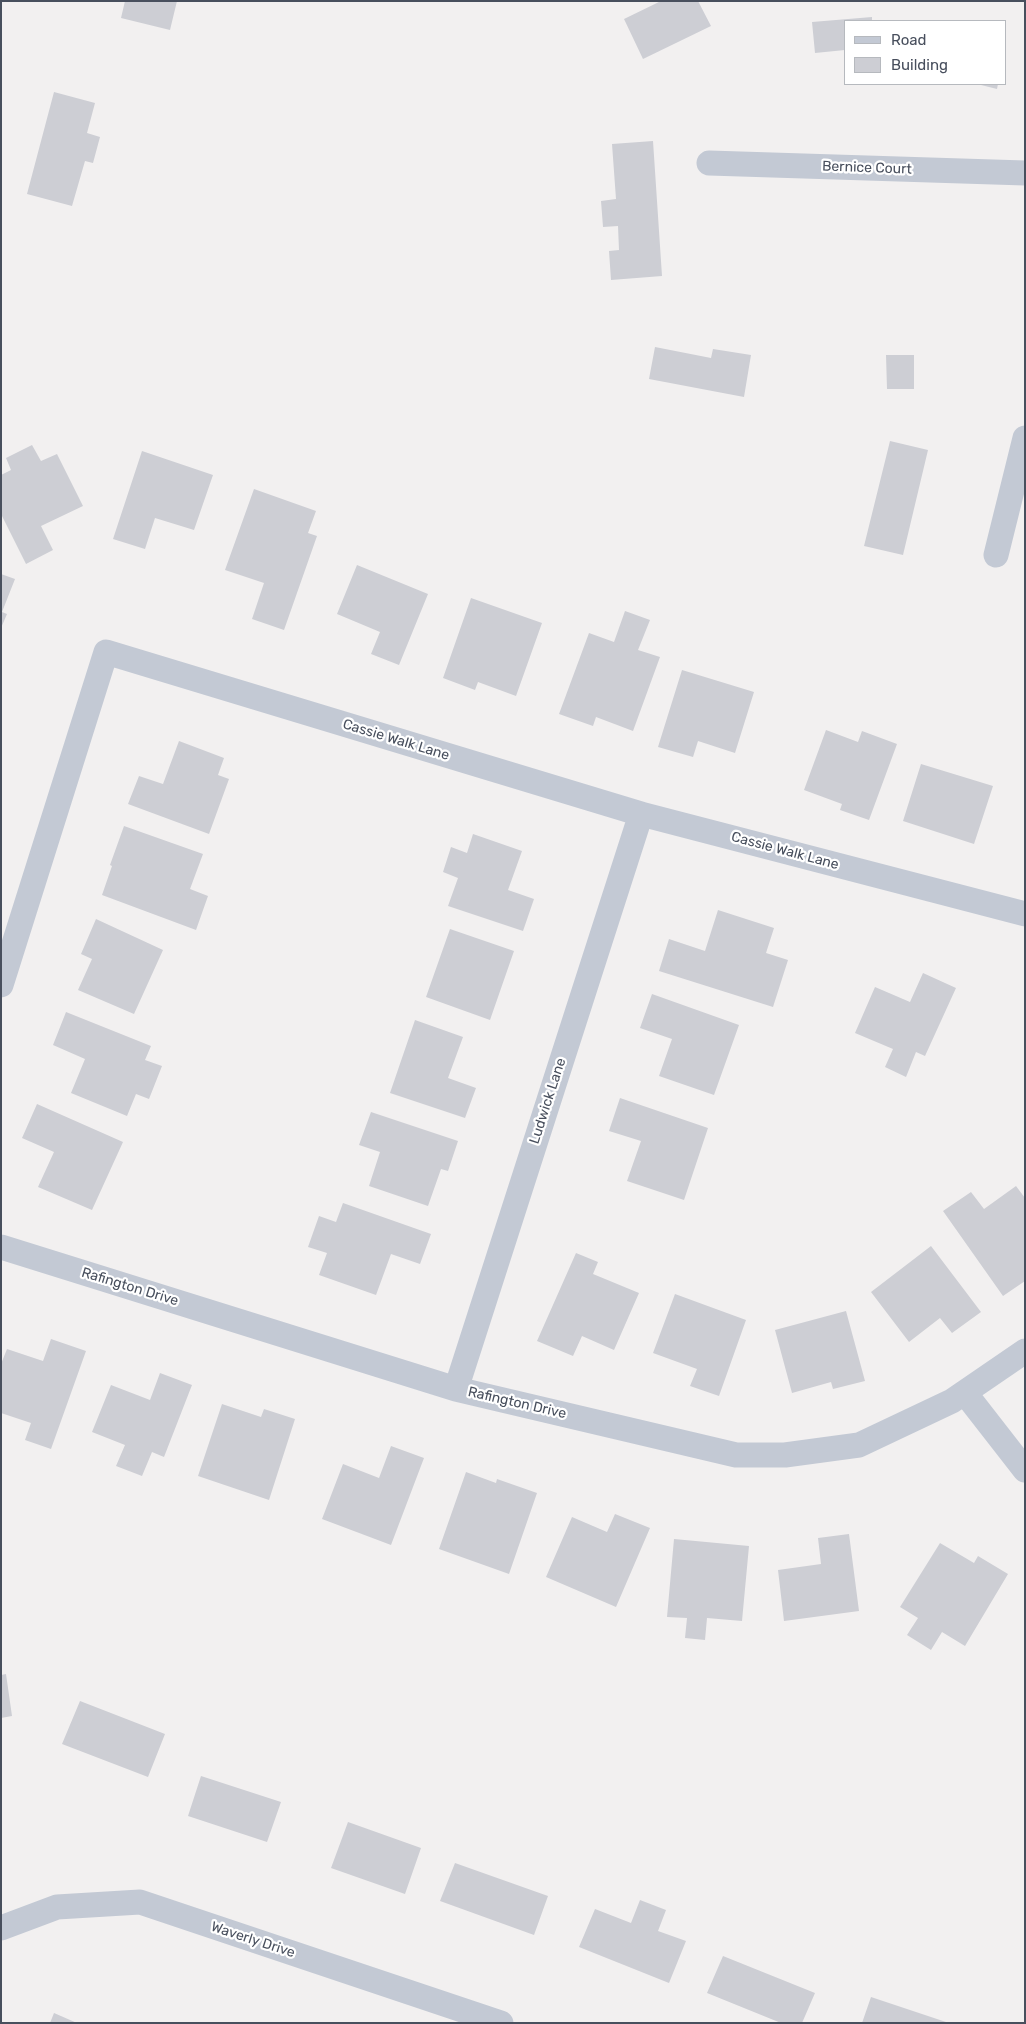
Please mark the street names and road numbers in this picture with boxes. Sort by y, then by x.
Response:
street label: Bernice Court [822,158,912,178]
street label: Cassie Walk Lane [341,716,451,764]
street label: Cassie Walk Lane [729,829,841,873]
street label: Ludwick Lane [526,1056,570,1146]
street label: Rafington Drive [80,1264,180,1310]
street label: Rafington Drive [466,1384,568,1422]
street label: Waverly Drive [209,1919,297,1961]

